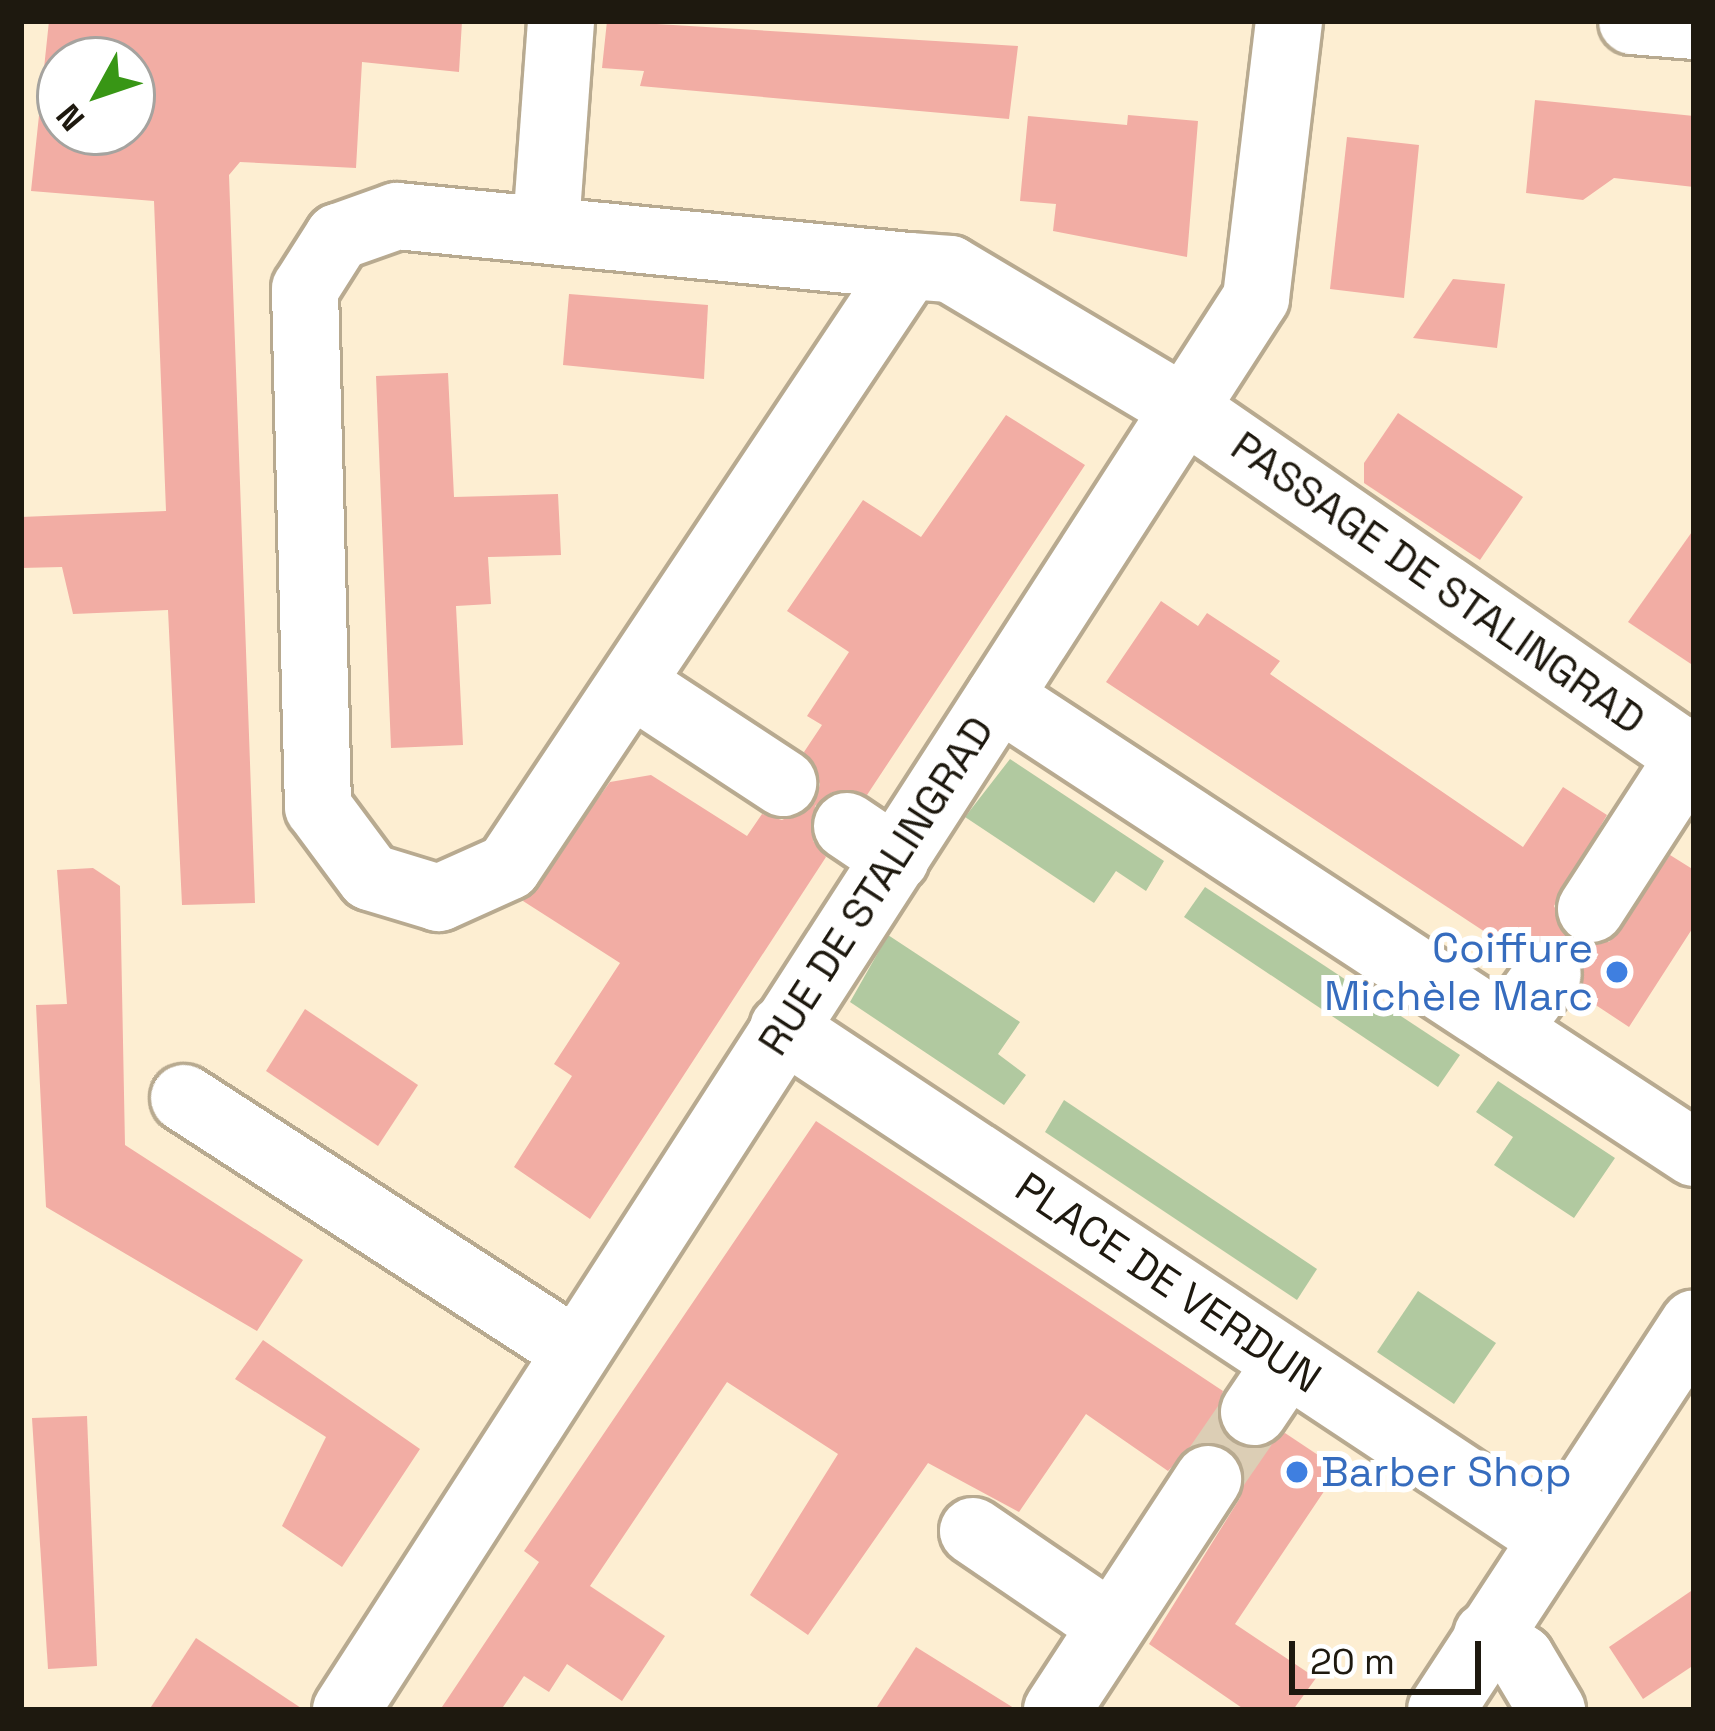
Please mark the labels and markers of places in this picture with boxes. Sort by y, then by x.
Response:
place label: Coiffure Michèle Marc [1324,923,1593,1022]
marker: Coiffure Michèle Marc [1604,959,1630,985]
place label: Barber Shop [1321,1447,1572,1497]
marker: Barber Shop [1284,1459,1310,1485]

